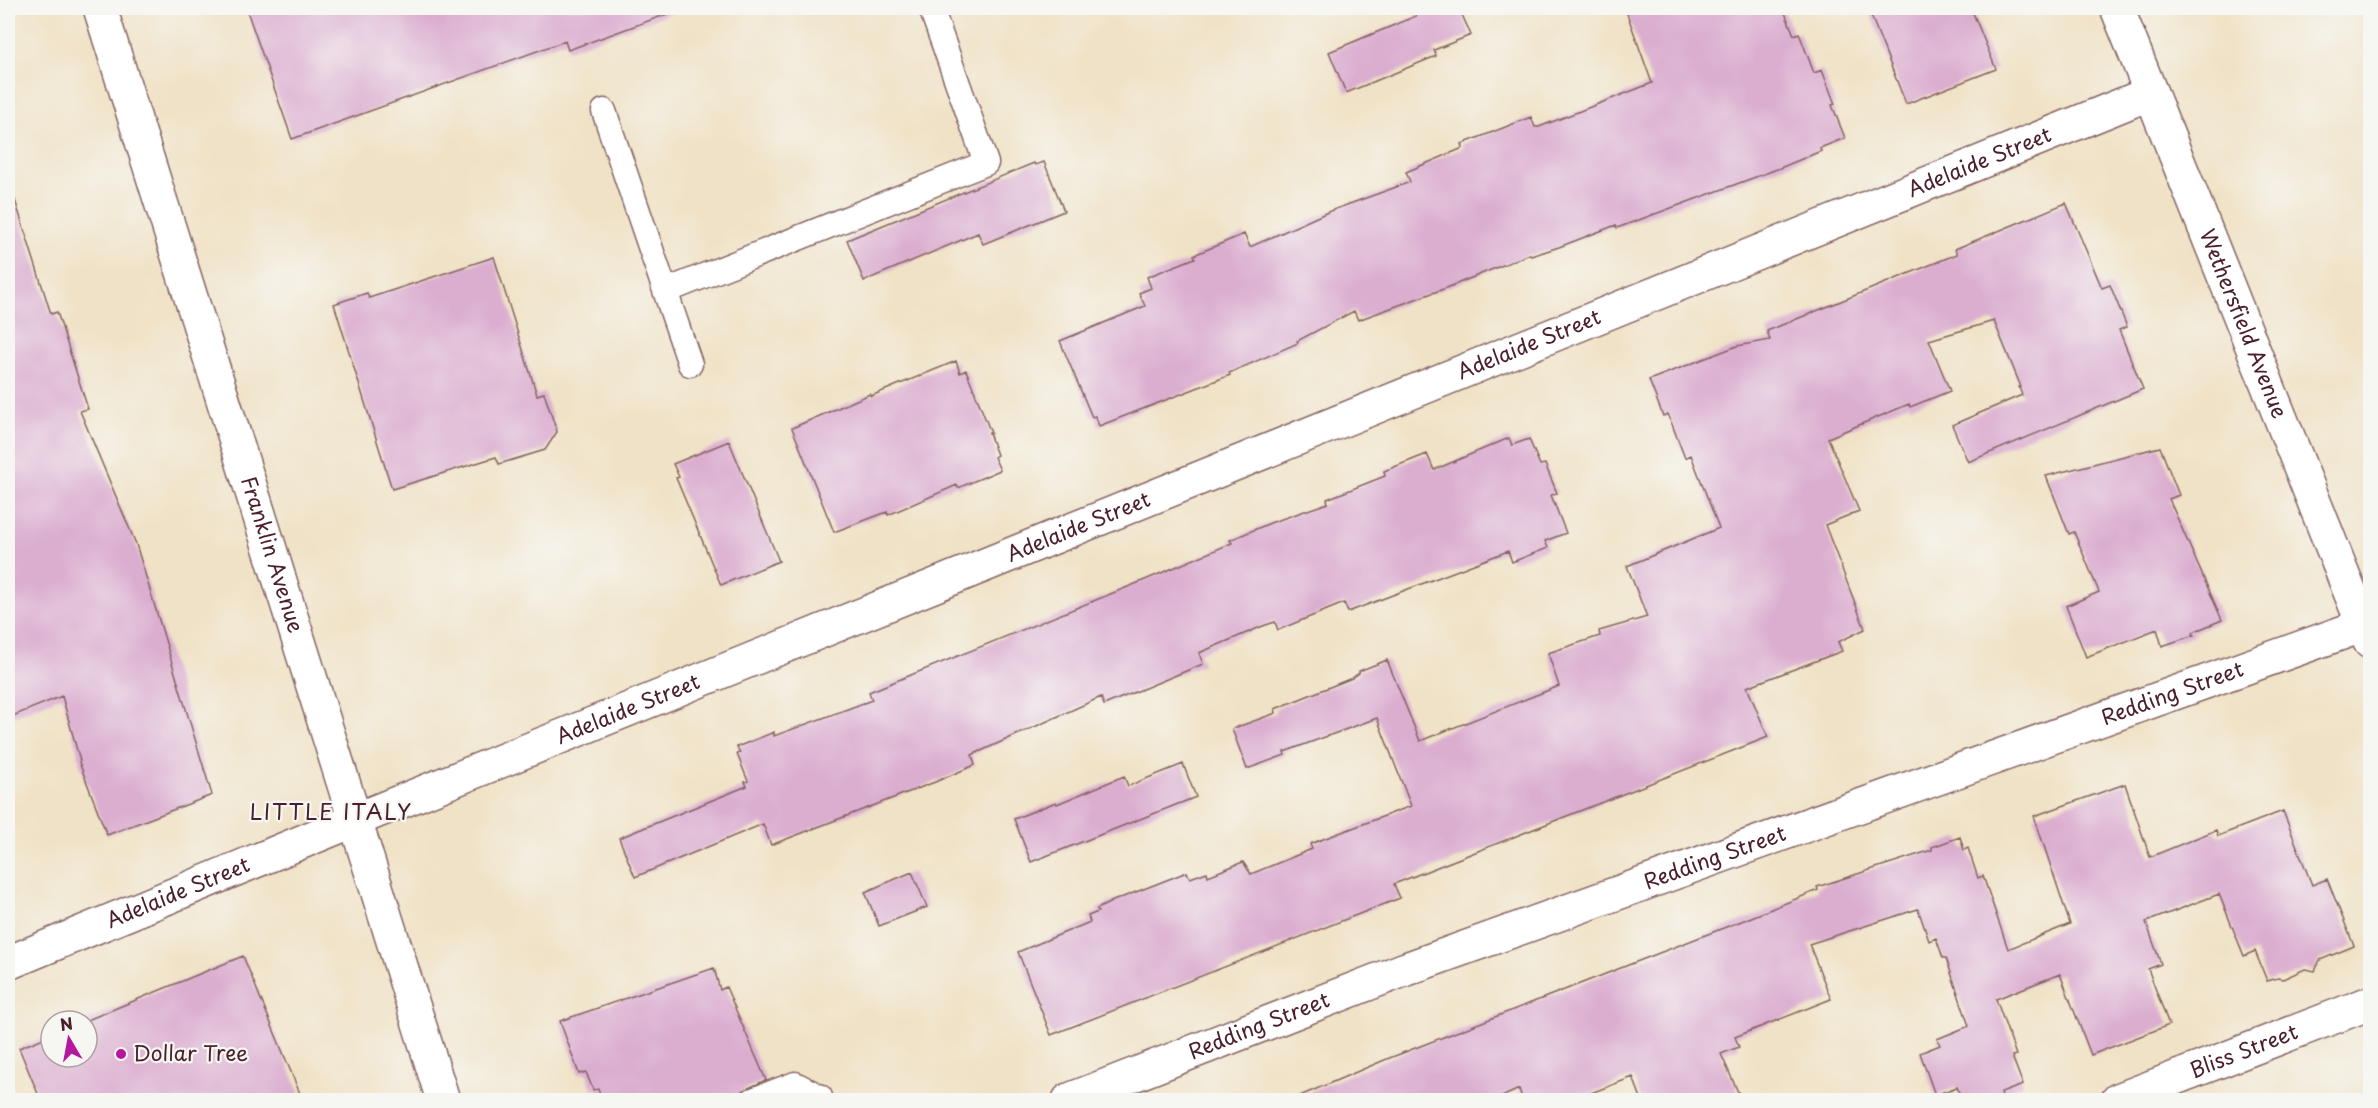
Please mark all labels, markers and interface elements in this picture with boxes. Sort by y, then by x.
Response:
street label: Adelaide Street [1902,117,2056,204]
street label: Wethersfield Avenue [2193,224,2297,423]
street label: Adelaide Street [1452,299,1605,386]
street label: Franklin Avenue [234,472,313,636]
street label: Adelaide Street [1001,482,1155,569]
street label: Redding Street [2096,652,2247,732]
street label: Adelaide Street [551,664,704,751]
district label: LITTLE ITALY [249,794,413,827]
street label: Redding Street [1639,816,1790,896]
street label: Adelaide Street [101,847,254,935]
street label: Redding Street [1183,982,1334,1066]
north arrow [39,1009,99,1069]
text: N [58,1010,75,1036]
street label: Bliss Street [2185,1014,2302,1085]
place label: Dollar Tree [133,1036,248,1068]
marker: Dollar Tree [114,1047,128,1061]

